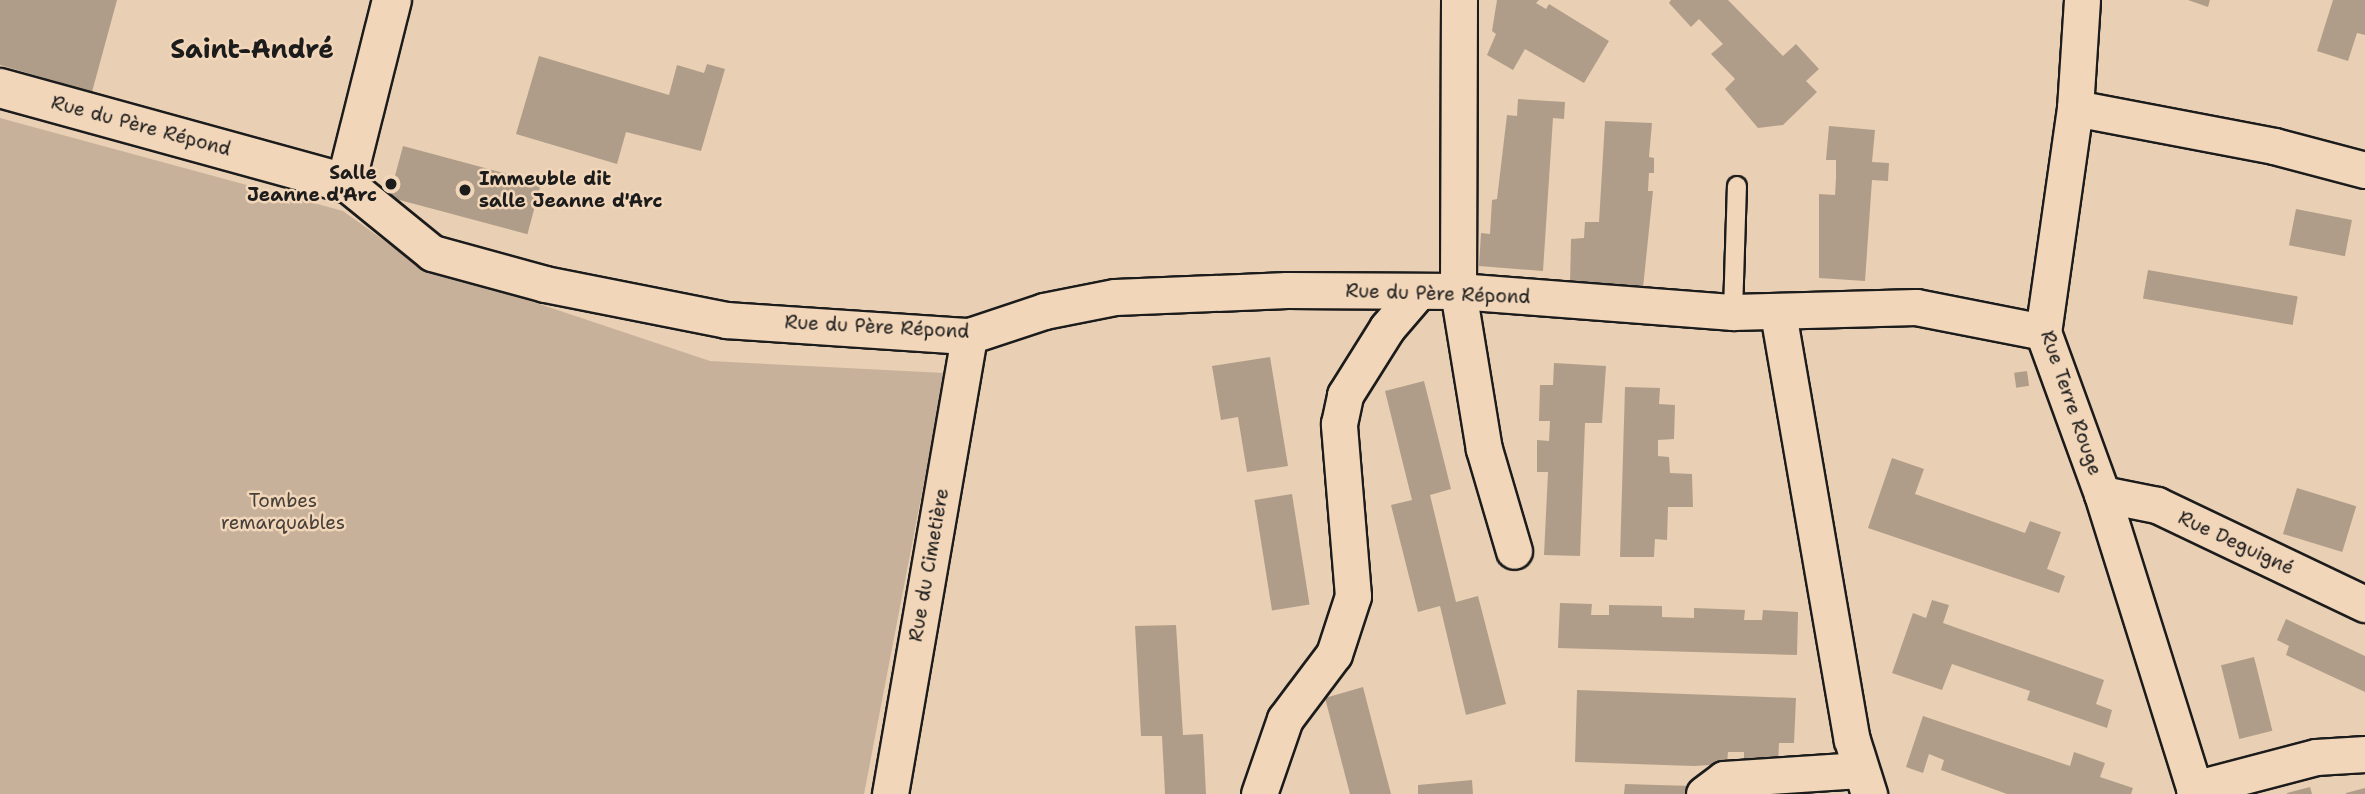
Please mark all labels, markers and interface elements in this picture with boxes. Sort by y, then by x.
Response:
district label: Saint-André [170,33,334,65]
street label: Rue du Père Répond [49,91,233,161]
place label: Salle Jeanne d'Arc [247,162,377,206]
place label: Immeuble dit salle Jeanne d'Arc [479,168,663,212]
marker: Salle Jeanne d'Arc [383,176,399,192]
marker: Immeuble dit salle Jeanne d'Arc [457,182,473,198]
street label: Rue du Père Répond [1345,279,1531,309]
street label: Rue du Père Répond [784,311,970,343]
street label: Rue Terre Rouge [2036,328,2106,478]
street label: Rue du Cimetière [904,486,954,644]
park label: Tombes remarquables [221,490,345,534]
street label: Rue Deguigné [2175,506,2297,580]

